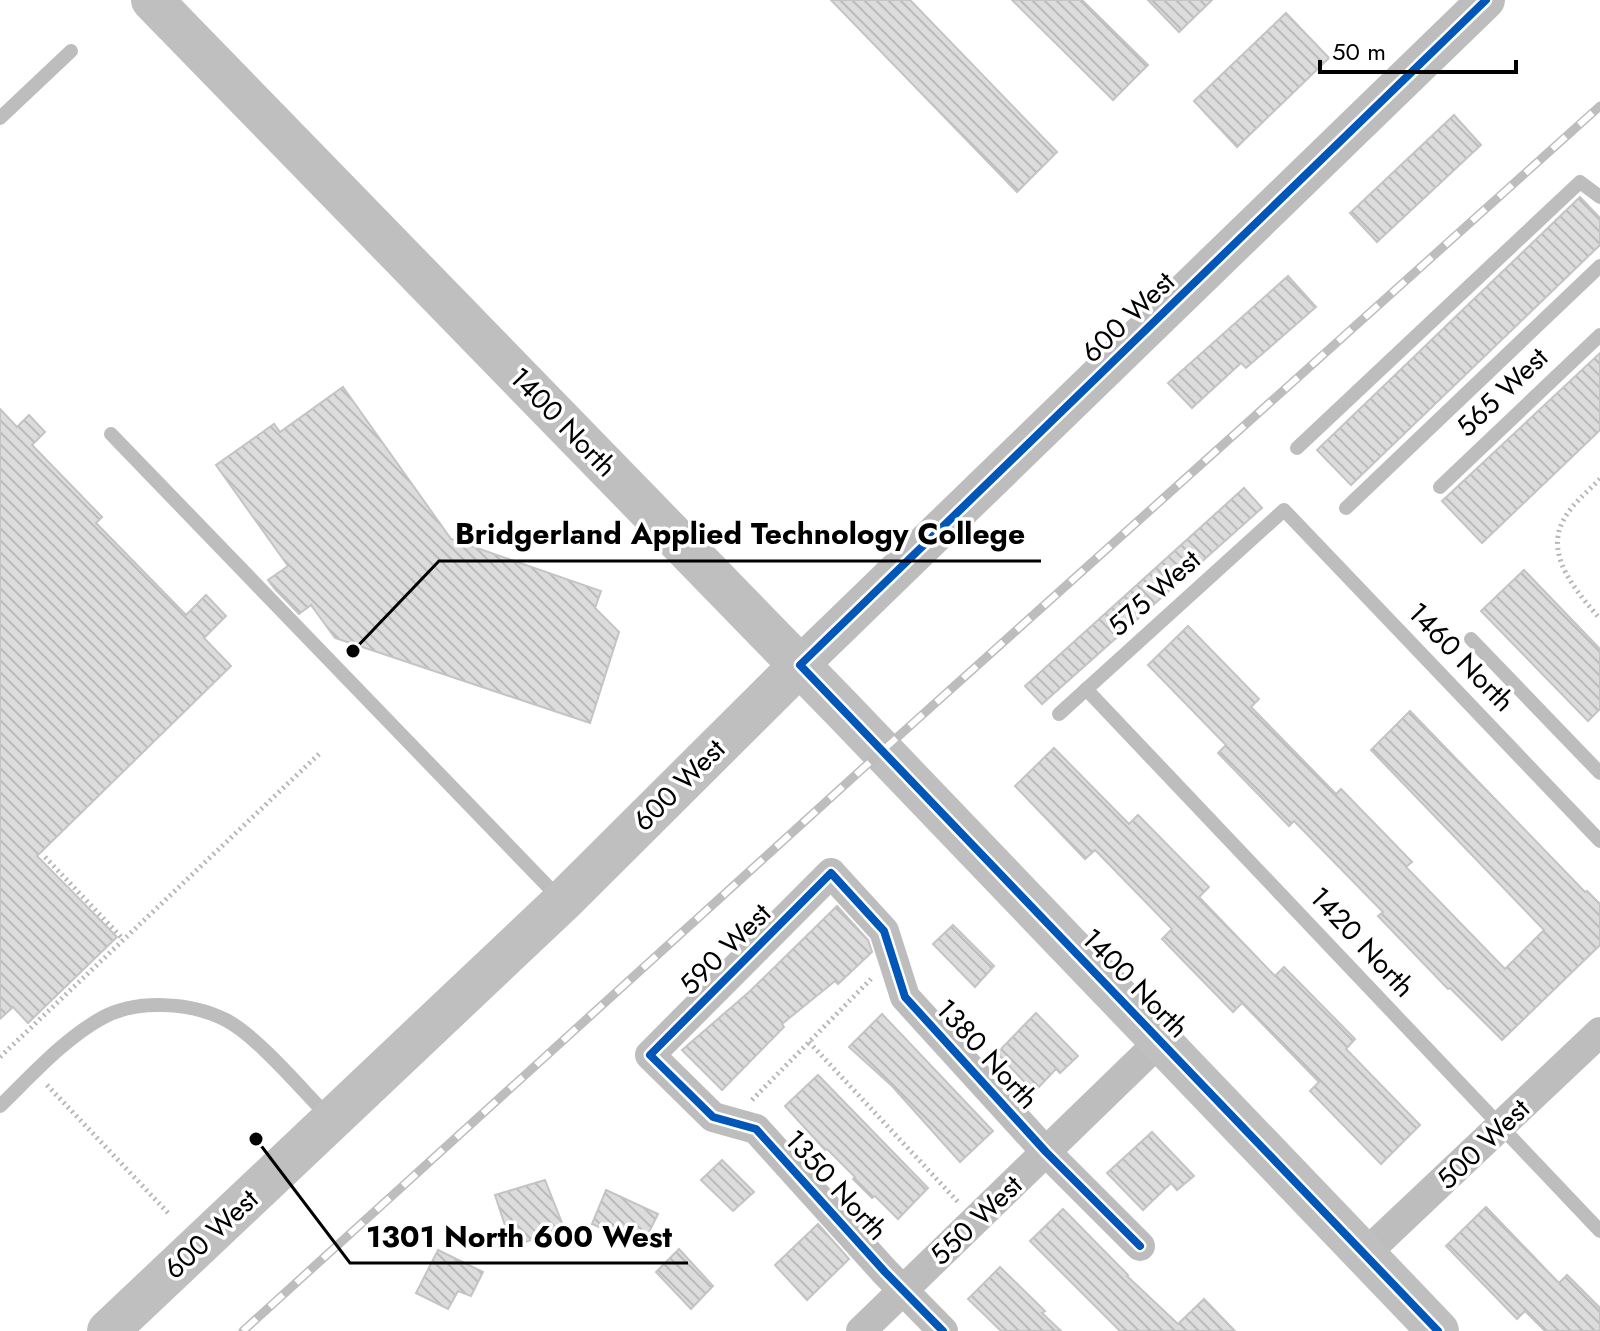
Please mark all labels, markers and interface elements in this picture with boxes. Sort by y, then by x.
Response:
scale bar [1320,24,1516,74]
text: 50 m [1332,34,1386,69]
street label: 600 West [1072,262,1184,372]
street label: 565 West [1447,337,1557,446]
street label: 1400 North [500,358,626,486]
callout: Bridgerland Applied Technology College [439,507,1041,561]
text: Bridgerland Applied Technology College [455,512,1025,555]
street label: 575 West [1098,540,1210,646]
street label: 1460 North [1398,593,1524,721]
street label: 600 West [623,729,735,841]
street label: 1420 North [1300,878,1424,1006]
street label: 590 West [670,894,780,1004]
street label: 1400 North [1072,919,1198,1047]
street label: 1380 North [926,990,1048,1118]
street label: 500 West [1427,1089,1539,1199]
street label: 1350 North [775,1120,897,1250]
street label: 550 West [921,1165,1032,1275]
street label: 600 West [155,1179,268,1289]
callout: 1301 North 600 West [350,1209,688,1263]
text: 1301 North 600 West [366,1215,673,1258]

